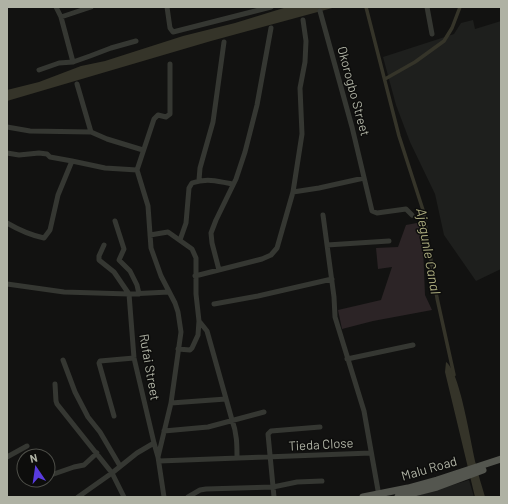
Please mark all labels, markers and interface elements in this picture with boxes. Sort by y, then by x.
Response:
street label: Okorogbo Street [334,44,374,138]
water label: Ajegunle Canal [413,207,445,295]
street label: Rufai Street [136,332,164,402]
street label: Tieda Close [288,434,354,454]
north arrow [16,448,56,488]
text: N [29,451,39,465]
street label: Malu Road [399,452,459,484]

